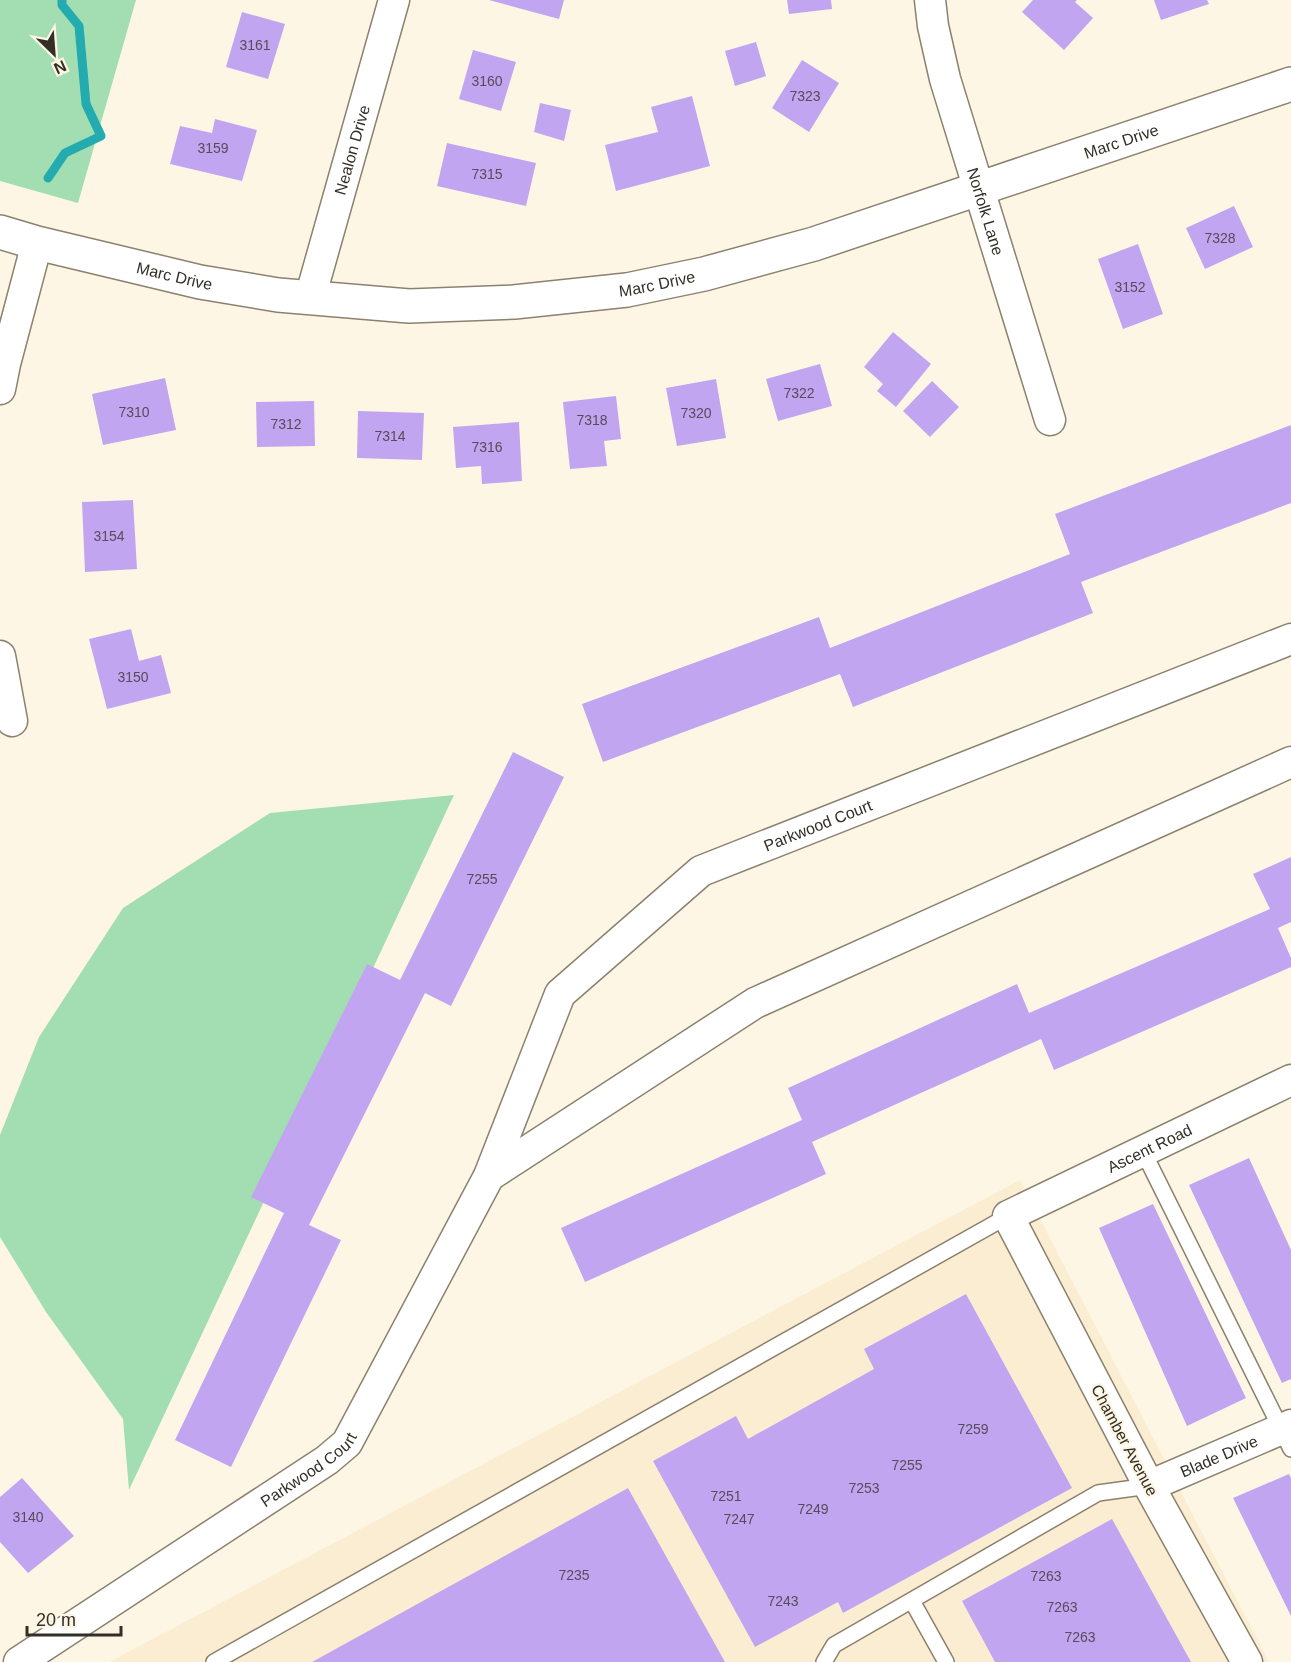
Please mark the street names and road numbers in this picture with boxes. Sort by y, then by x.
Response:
street label: Nealon Drive [332,103,373,197]
street label: Marc Drive [1082,121,1161,162]
street label: Norfolk Lane [964,166,1007,257]
street label: Marc Drive [135,259,214,293]
street label: Marc Drive [618,268,697,300]
street label: Parkwood Court [761,796,875,854]
street label: Ascent Road [1105,1121,1195,1176]
street label: Chamber Avenue [1088,1382,1161,1499]
street label: Parkwood Court [258,1429,360,1510]
street label: Blade Drive [1178,1432,1260,1481]

